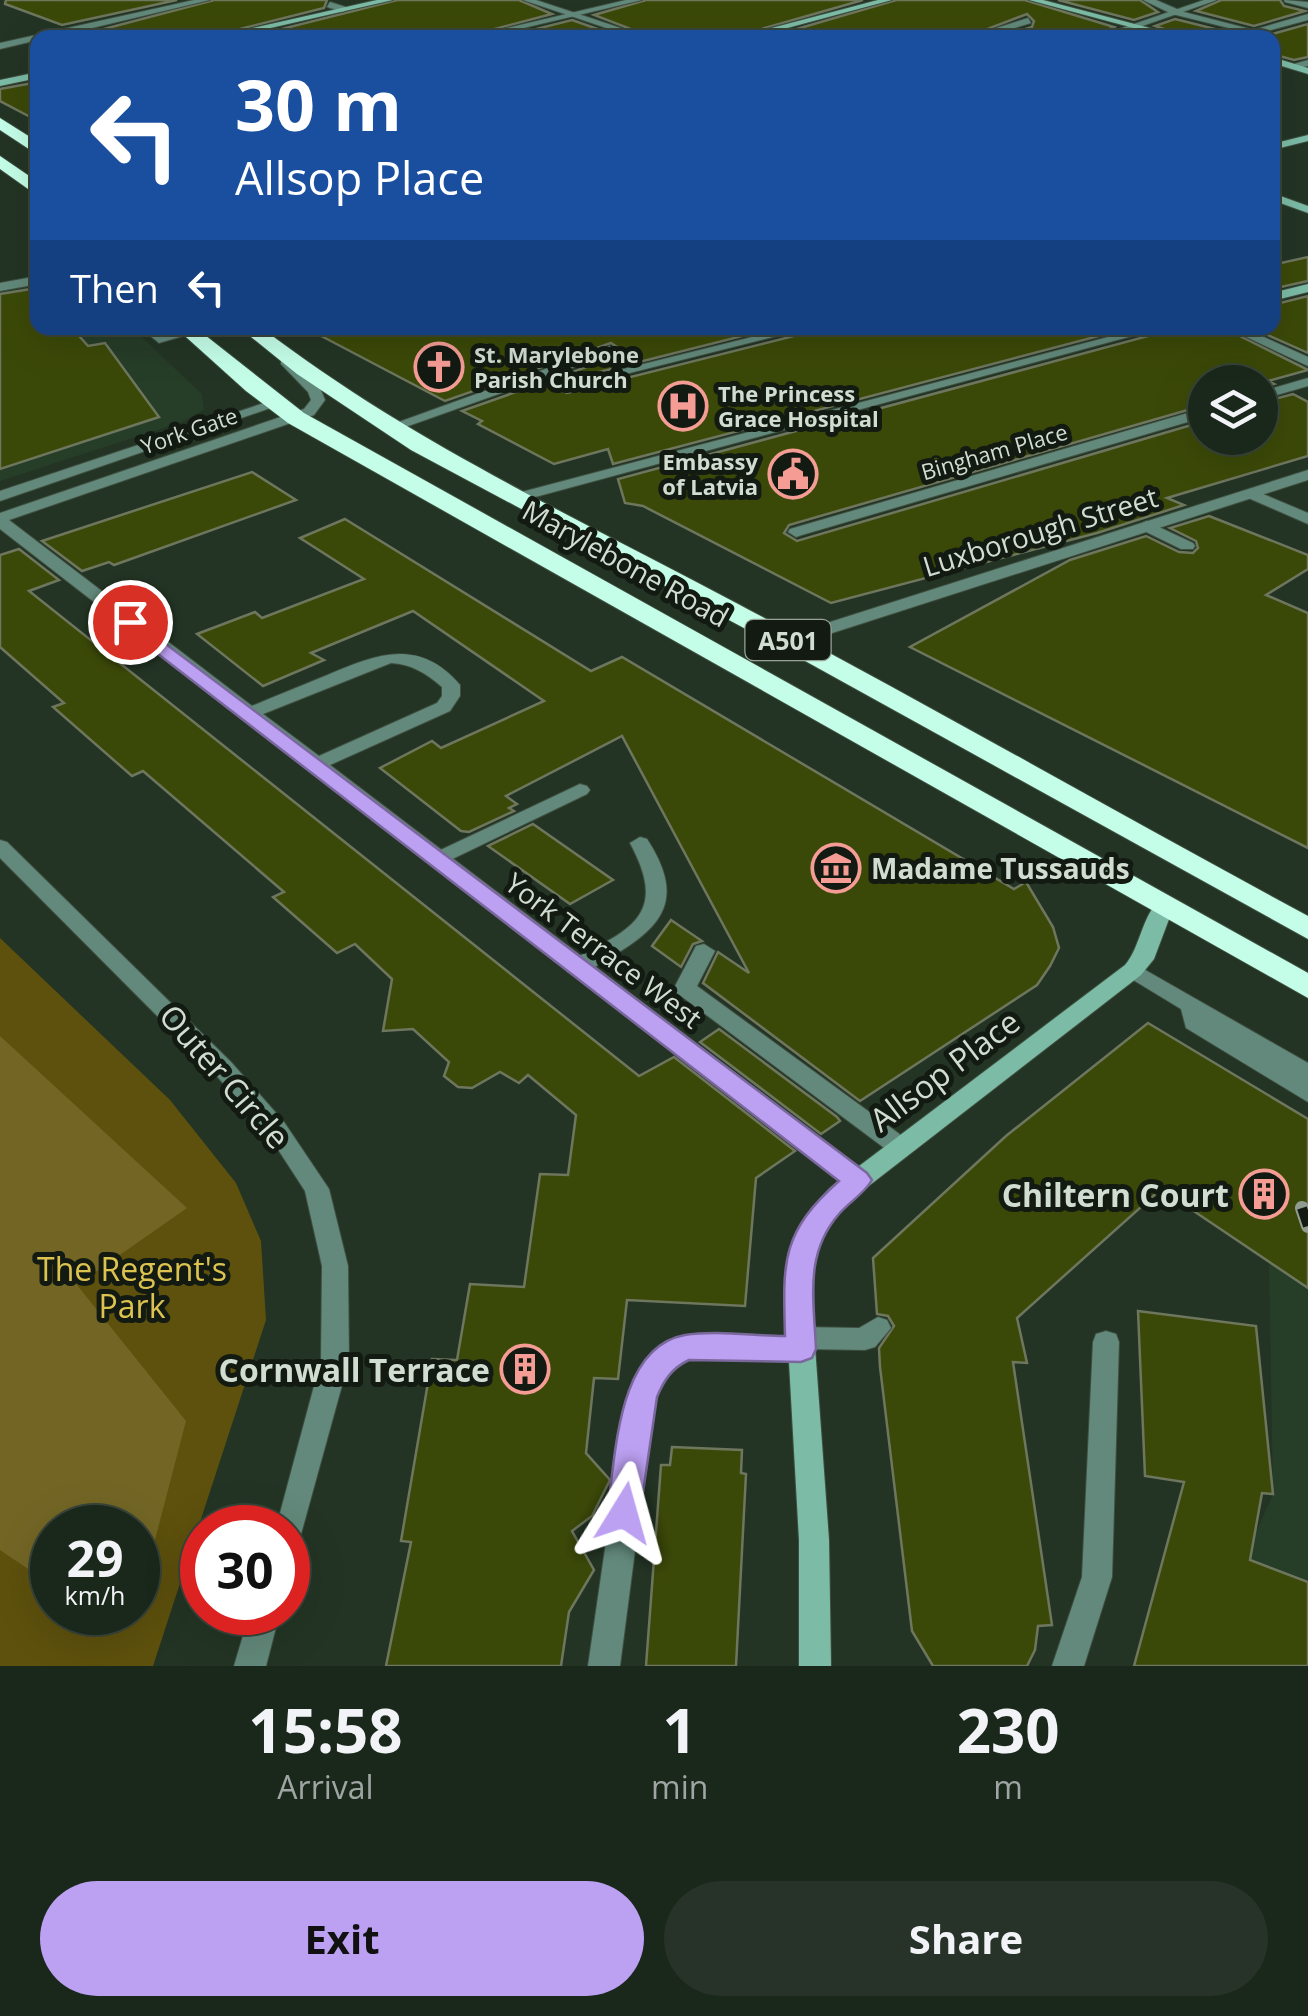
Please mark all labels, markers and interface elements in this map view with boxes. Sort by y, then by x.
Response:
text: 30 m [235,56,402,152]
icon: left [70,70,200,200]
text: Allsop Place [235,147,484,208]
icon: left [179,260,234,315]
text: Then [70,262,159,314]
place label: St. Marylebone Parish Church [474,339,639,394]
church icon: St. Marylebone Parish Church [413,341,465,393]
map controls [1188,365,1278,455]
button: layers [1188,365,1278,455]
place label: The Princess Grace Hospital [718,378,879,433]
hospital icon: The Princess Grace Hospital [657,380,709,432]
street label: York Gate [137,400,241,460]
street label: Bingham Place [917,416,1071,486]
place label: Embassy of Latvia [662,446,758,501]
public building icon: Embassy of Latvia [767,448,819,500]
street label: Luxborough Street [918,477,1162,585]
street label: Marylebone Road [516,491,736,635]
pin [88,580,173,665]
icon: arrive [103,595,158,650]
road number: A501 [746,620,830,660]
museum icon: Madame Tussauds [810,842,862,894]
place label: Madame Tussauds [871,849,1130,887]
street label: York Terrace West [498,864,710,1036]
street label: Outer Circle [150,995,300,1157]
street label: Allsop Place [860,1000,1028,1140]
building icon: Chiltern Court [1238,1168,1290,1220]
place label: Chiltern Court [1002,1173,1229,1216]
park label: The Regent's Park [37,1247,227,1327]
building icon: Cornwall Terrace [499,1343,551,1395]
place label: Cornwall Terrace [218,1348,490,1391]
position arrow [572,1461,676,1565]
speed limit sign: 30 [180,1505,310,1635]
text: 29 [66,1524,124,1592]
text: km/h [65,1578,125,1612]
text: 15:58 [248,1689,403,1771]
text: 1 [663,1689,697,1771]
text: 230 [957,1689,1060,1771]
text: Arrival [277,1765,374,1808]
text: min [651,1765,708,1808]
text: m [993,1765,1023,1808]
button: Exit [40,1881,644,1996]
button: Share [664,1881,1268,1996]

